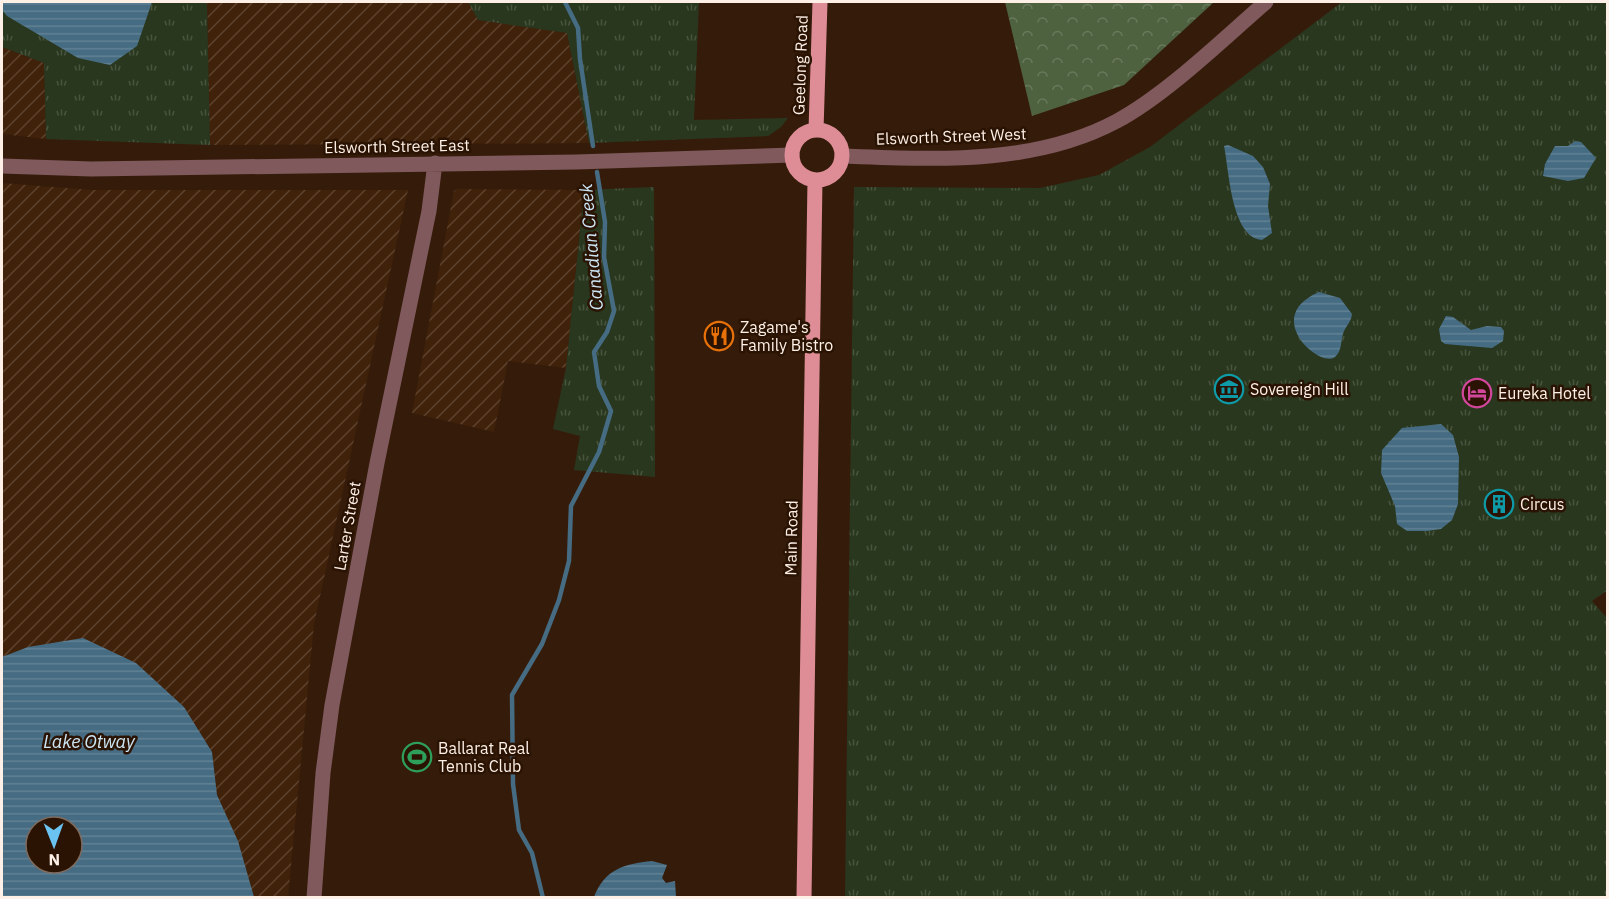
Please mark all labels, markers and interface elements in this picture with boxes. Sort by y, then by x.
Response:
street label: Geelong Road [788,15,812,115]
street label: Elsworth Street West [875,123,1027,149]
street label: Elsworth Street East [324,135,470,157]
water label: Canadian Creek [574,182,608,311]
place label: Zagame's Family Bistro [740,317,833,355]
restaurant icon: Zagame's Family Bistro [703,320,735,352]
museum icon: Sovereign Hill [1213,373,1245,405]
hotel icon: Eureka Hotel [1461,377,1493,409]
place label: Sovereign Hill [1250,379,1348,399]
place label: Eureka Hotel [1498,383,1591,403]
street label: Larter Street [329,480,365,572]
building icon: Circus [1483,488,1515,520]
place label: Circus [1520,494,1565,514]
street label: Main Road [780,500,802,576]
water label: Lake Otway [43,730,136,753]
place label: Ballarat Real Tennis Club [438,738,530,776]
sports icon: Ballarat Real Tennis Club [401,741,433,773]
north arrow [24,815,84,875]
text: N [48,850,60,870]

